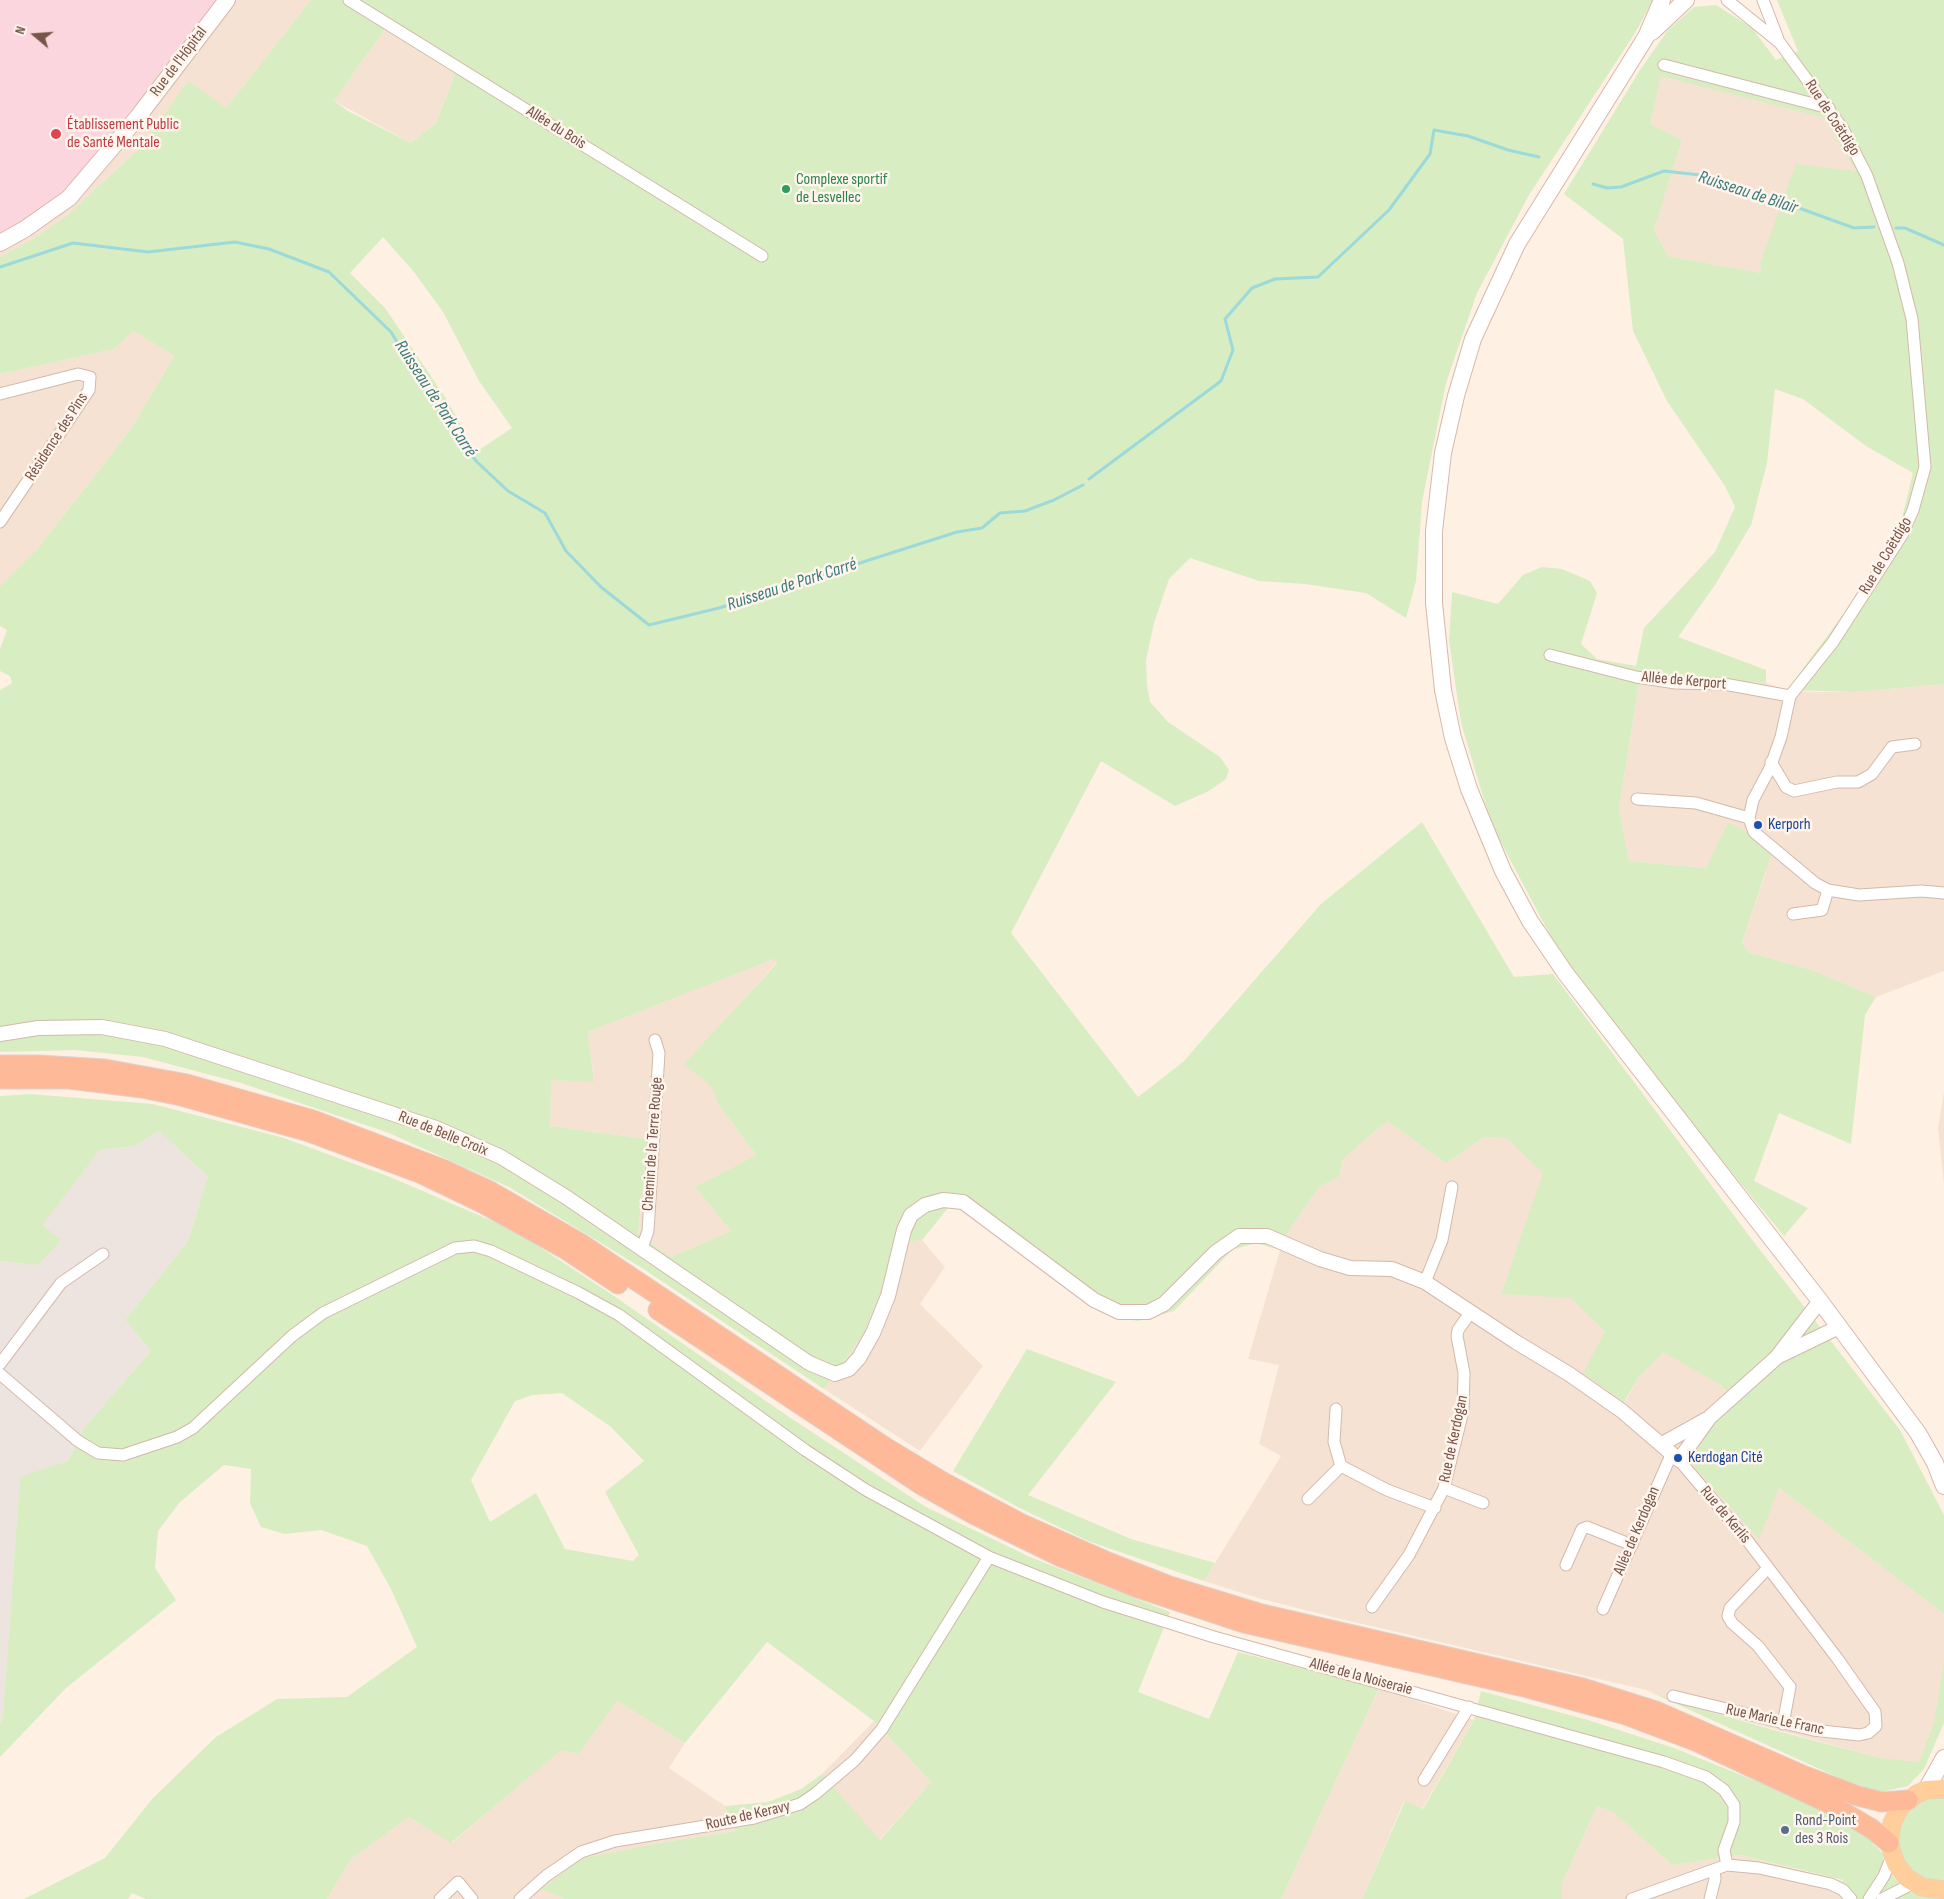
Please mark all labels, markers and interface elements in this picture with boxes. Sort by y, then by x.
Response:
north arrow [10,10,60,60]
street label: Rue de l'Hôpital [147,23,211,101]
text: N [11,24,29,36]
street label: Rue de Coëtdigo [1800,76,1864,160]
street label: Allée du Bois [523,102,589,154]
place label: Établissement Public de Santé Mentale [67,115,179,153]
marker: Établissement Public de Santé Mentale [49,127,63,141]
water label: Ruisseau de Bilair [1696,167,1800,219]
place label: Complexe sportif de Lesvellec [796,170,887,208]
marker: Complexe sportif de Lesvellec [780,183,792,195]
water label: Ruisseau de Park Carré [389,337,481,461]
street label: Résidence des Pins [21,389,93,485]
street label: Rue de Coëtdigo [1855,514,1917,598]
water label: Ruisseau de Park Carré [724,554,860,616]
street label: Allée de Kerport [1641,668,1727,694]
place label: Kerporh [1768,815,1811,835]
marker: Kerporh [1752,819,1764,831]
street label: Chemin de la Terre Rouge [639,1076,667,1212]
street label: Rue de Belle Croix [395,1107,491,1161]
street label: Rue de Kerdogan [1435,1394,1473,1484]
place label: Kerdogan Cité [1688,1448,1763,1468]
marker: Kerdogan Cité [1672,1452,1684,1464]
street label: Rue de Kerlis [1696,1483,1754,1547]
street label: Allée de Kerdogan [1610,1484,1664,1578]
street label: Allée de la Noiseraie [1308,1654,1414,1700]
street label: Rue Marie Le Franc [1724,1700,1826,1740]
street label: Route de Keravy [704,1797,792,1835]
place label: Rond-Point des 3 Rois [1795,1811,1856,1849]
marker: Rond-Point des 3 Rois [1779,1824,1791,1836]

